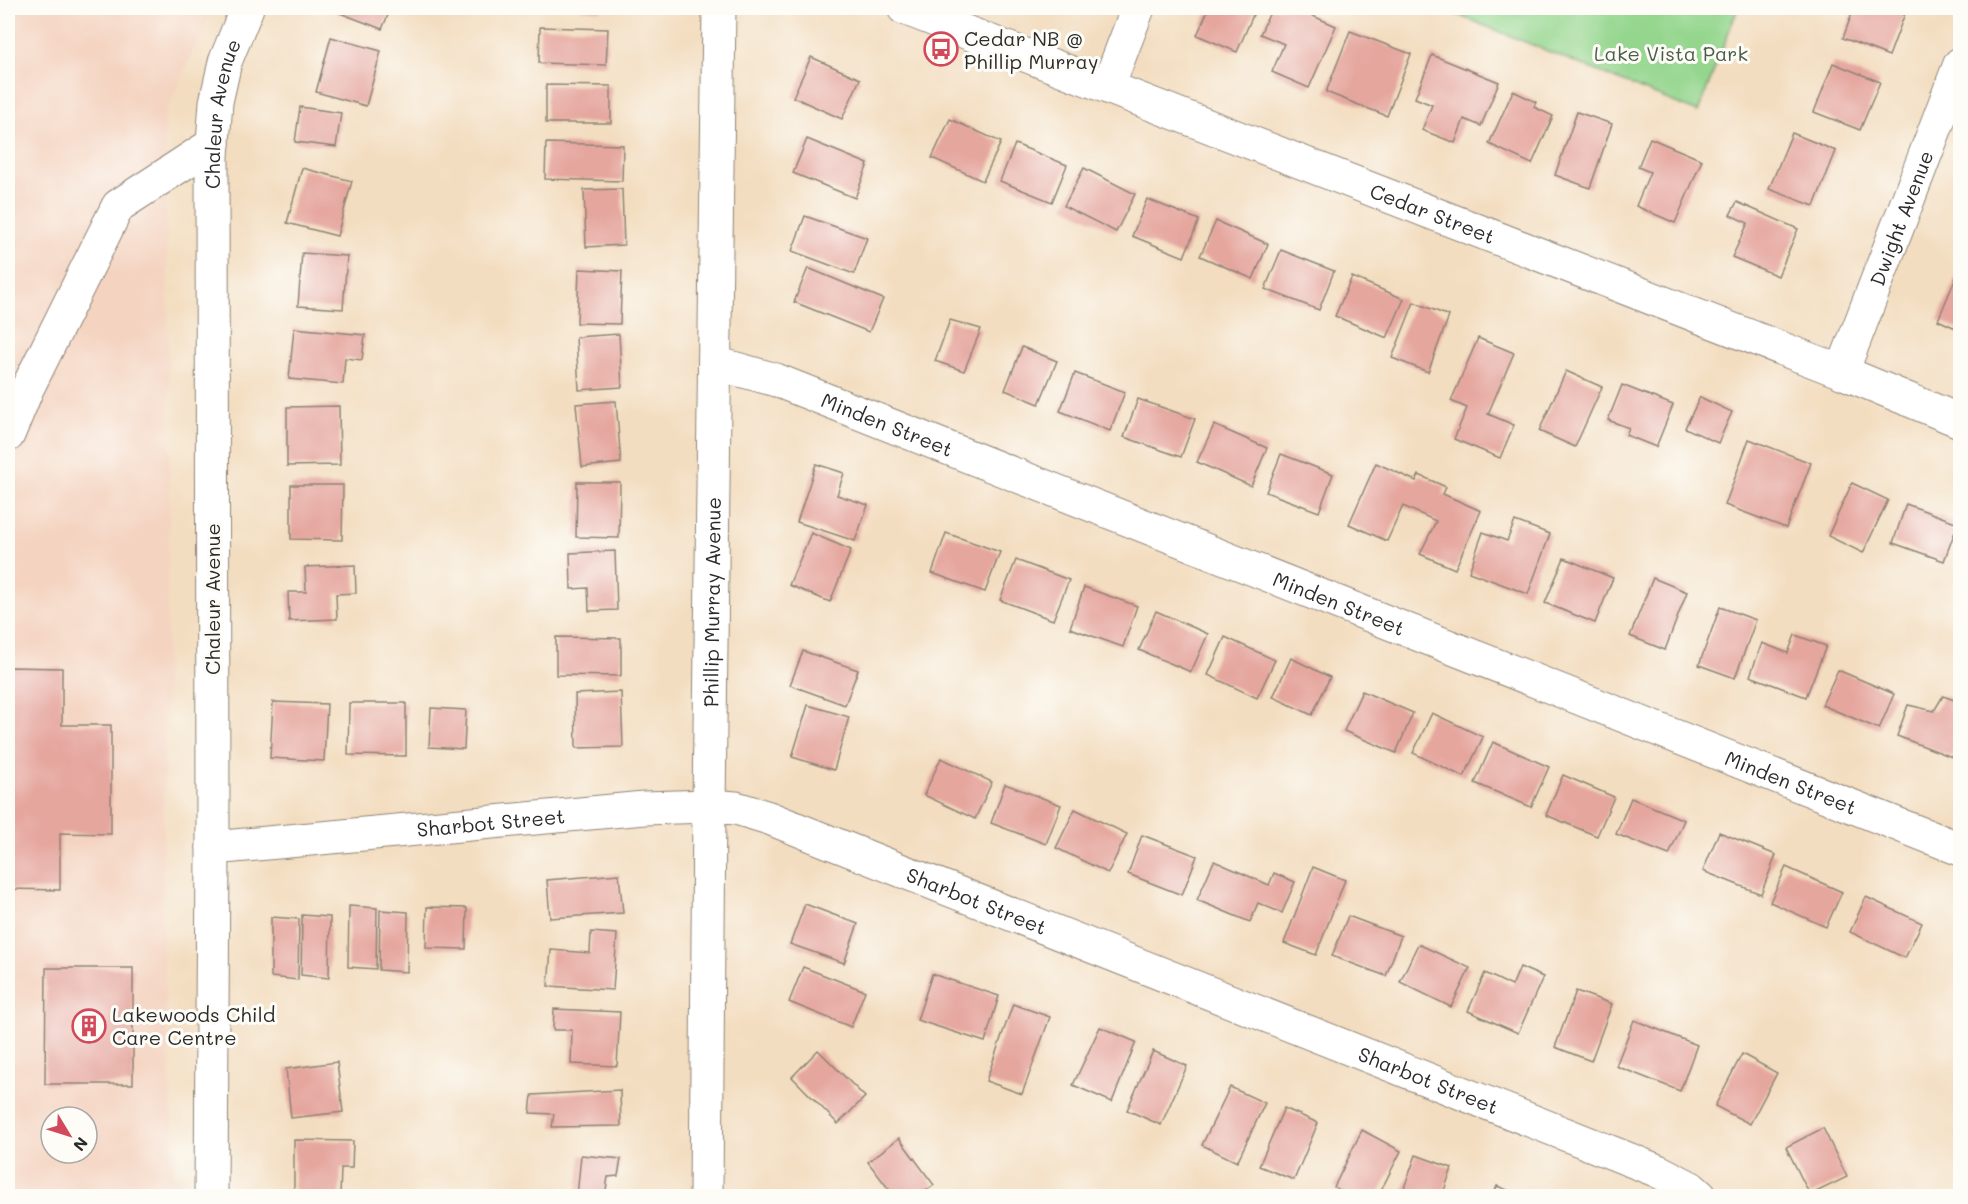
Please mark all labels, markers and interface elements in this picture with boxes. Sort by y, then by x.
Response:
place label: Cedar NB @ Phillip Murray [964,25,1098,74]
bus stop icon: Cedar NB @ Phillip Murray [923,31,959,67]
street label: Chaleur Avenue [199,35,246,189]
park label: Lake Vista Park [1594,40,1748,66]
street label: Dwight Avenue [1863,147,1939,289]
street label: Cedar Street [1366,177,1499,249]
street label: Minden Street [818,386,957,462]
street label: Phillip Murray Avenue [697,497,726,707]
street label: Chaleur Avenue [199,523,225,675]
street label: Minden Street [1269,565,1409,641]
street label: Minden Street [1721,744,1861,820]
street label: Sharbot Street [416,802,566,842]
street label: Sharbot Street [903,861,1051,940]
place label: Lakewoods Child Care Centre [112,1001,275,1050]
building icon: Lakewoods Child Care Centre [71,1008,107,1044]
street label: Sharbot Street [1355,1040,1502,1119]
north arrow [39,1105,99,1165]
text: N [69,1133,93,1156]

